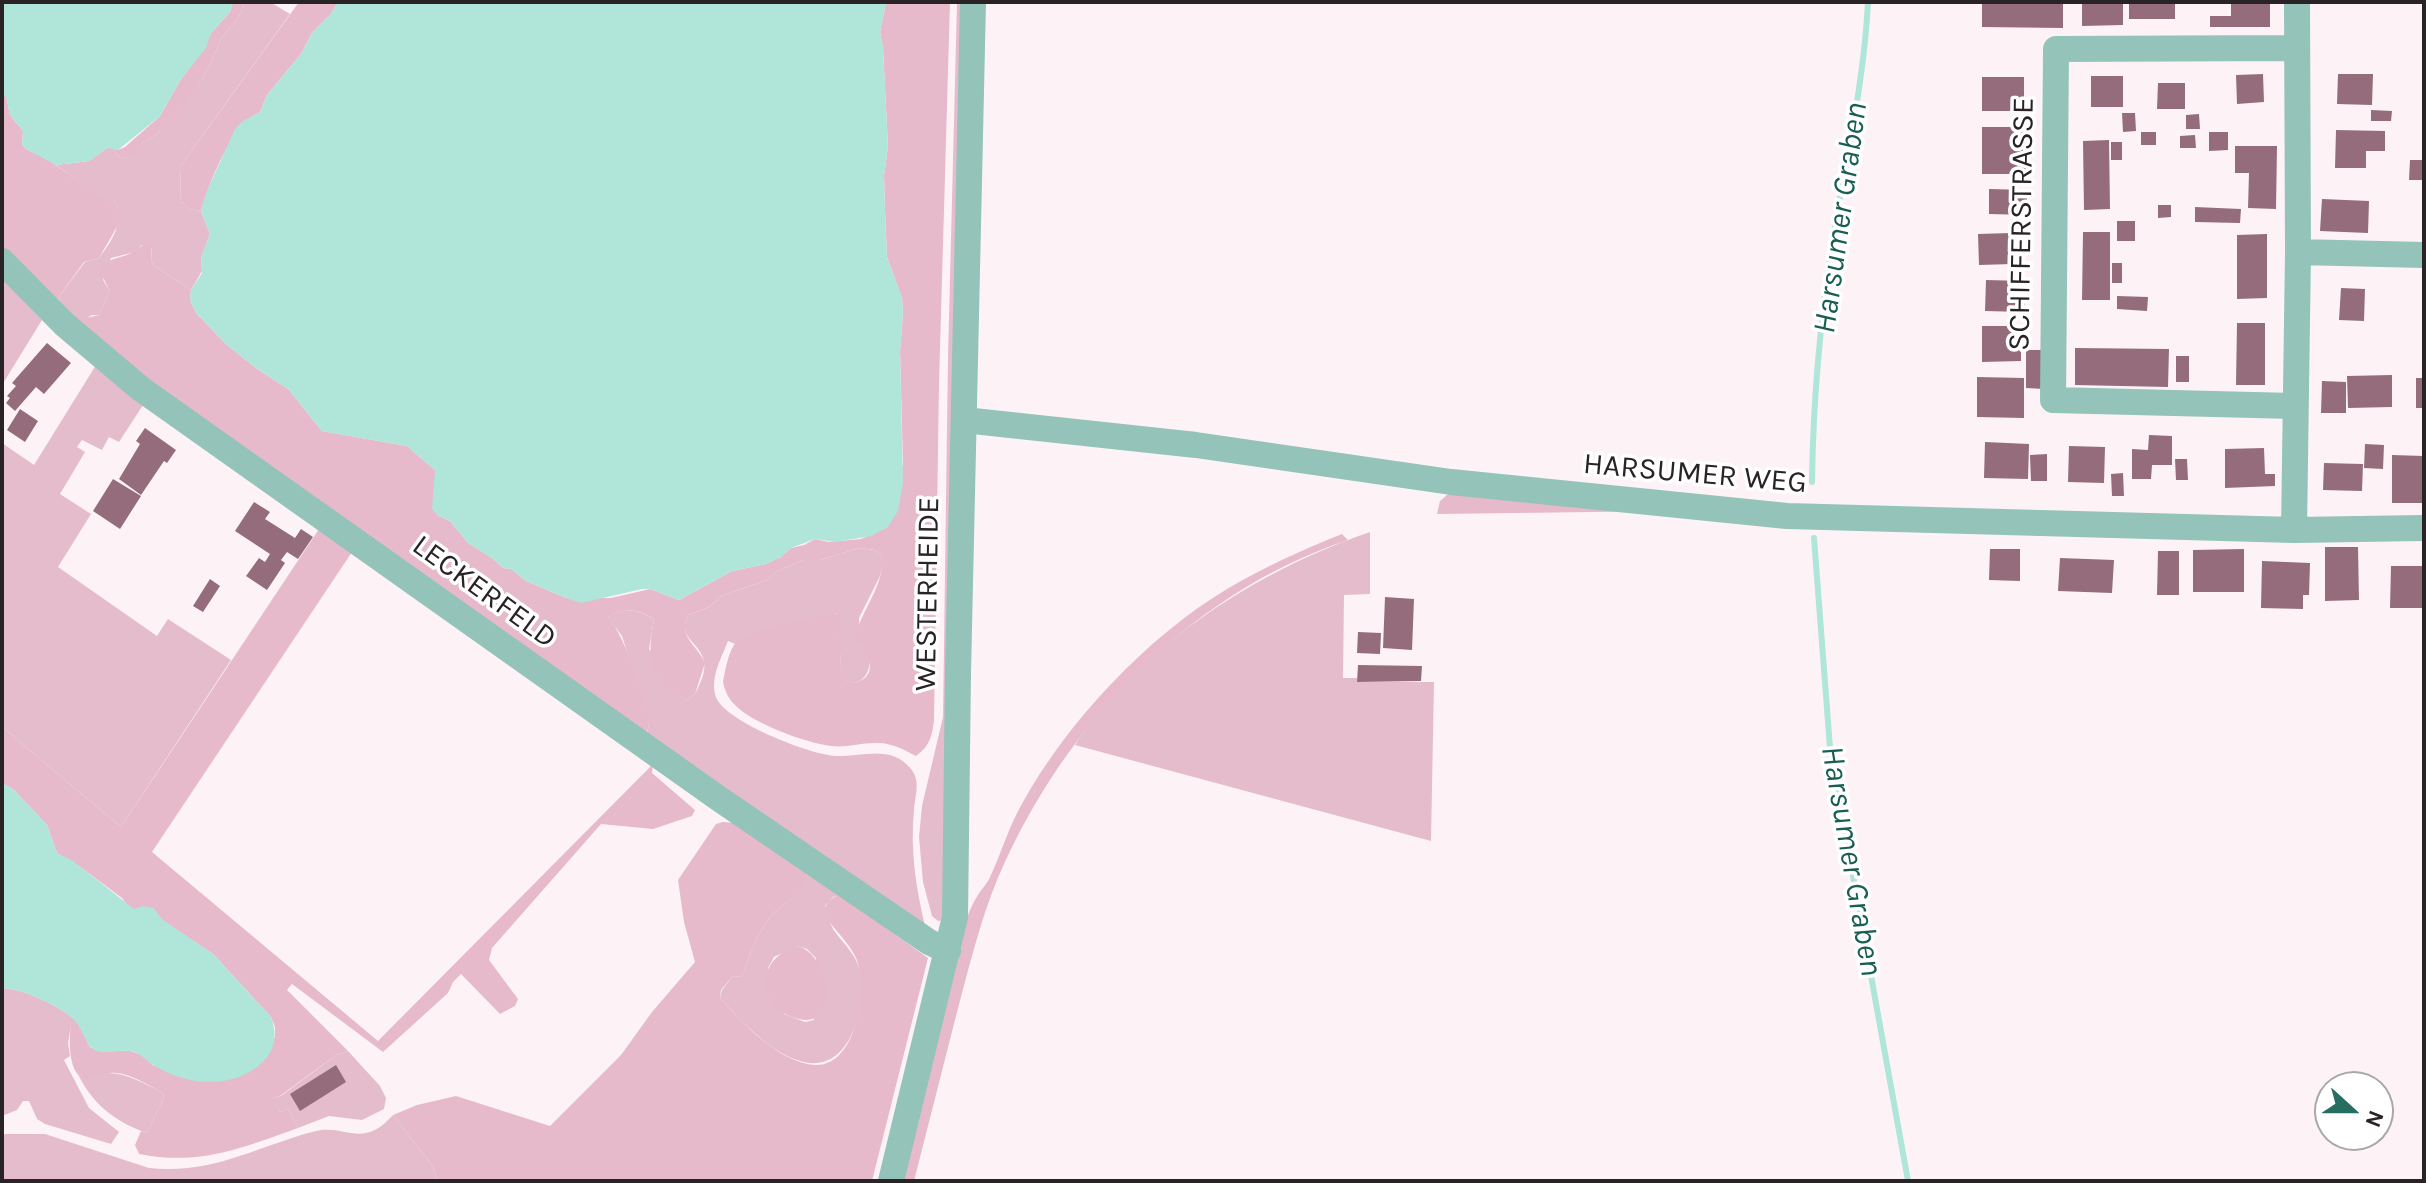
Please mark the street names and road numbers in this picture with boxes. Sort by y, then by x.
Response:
street label: SCHIFFERSTRASSE [2002,97,2042,351]
street label: HARSUMER WEG [1582,446,1808,502]
street label: WESTERHEIDE [908,497,948,691]
street label: LECKERFELD [405,528,563,656]

